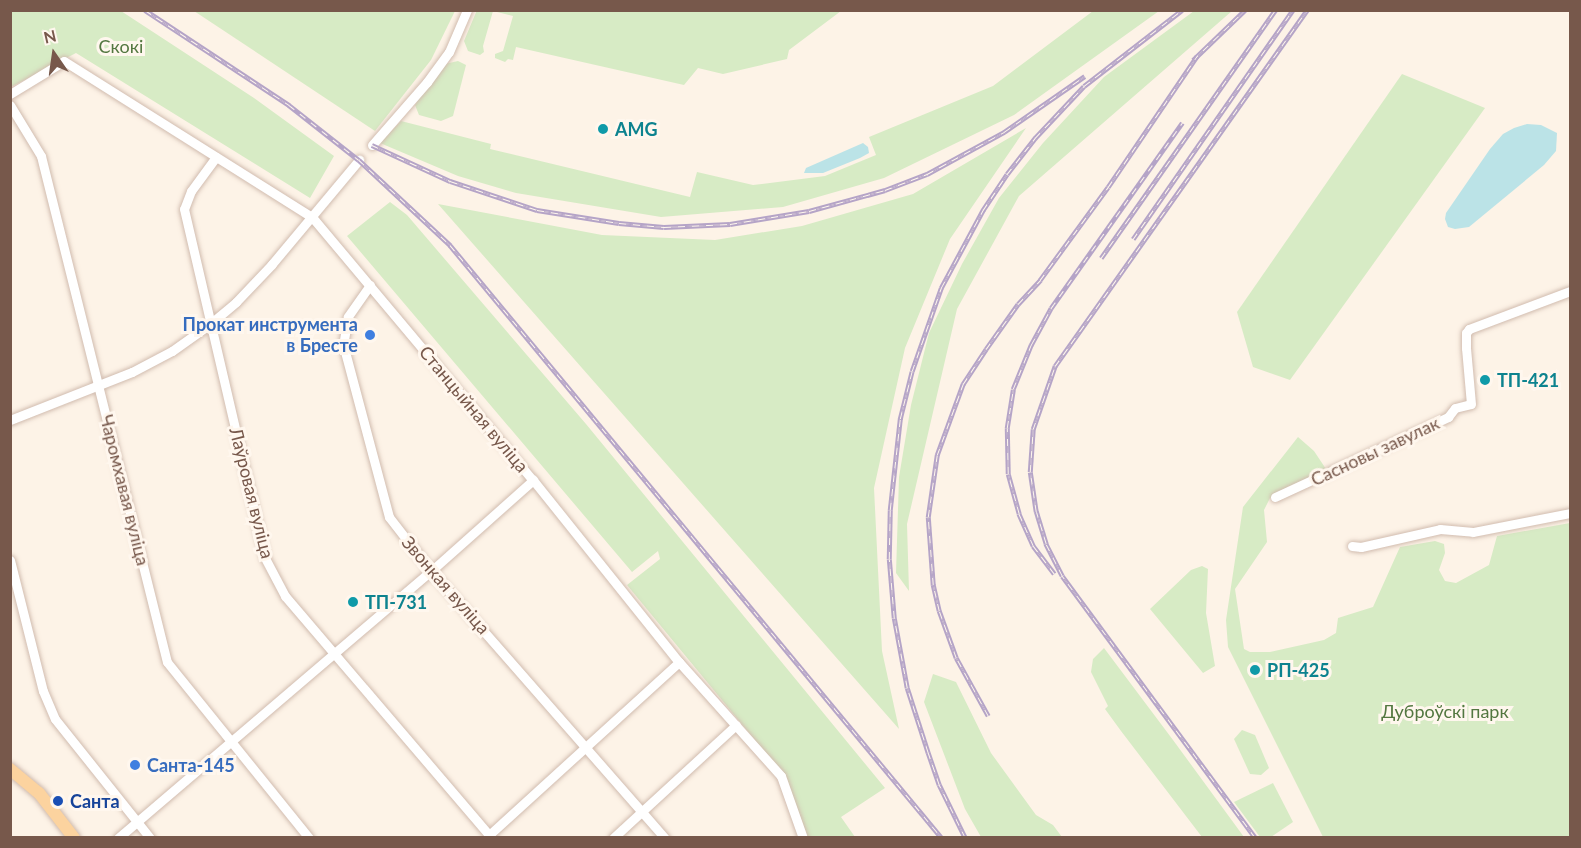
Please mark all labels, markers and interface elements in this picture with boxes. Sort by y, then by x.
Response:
north arrow [24,24,84,84]
text: N [42,25,58,47]
park label: Скокі [99,35,143,57]
place label: AMG [615,118,658,140]
marker: AMG [596,122,610,136]
place label: Прокат инструмента в Бресте [183,314,358,356]
marker: Прокат инструмента в Бресте [363,328,377,342]
street label: Станцыйная вуліца [415,341,533,477]
place label: ТП-421 [1497,369,1559,391]
marker: ТП-421 [1478,373,1492,387]
street label: Чаромхавая вуліца [96,412,154,568]
street label: Сасновы завулак [1307,412,1443,490]
street label: Лаўровая вуліца [225,425,279,561]
street label: Звонкая вуліца [398,531,494,639]
place label: ТП-731 [365,591,427,613]
marker: ТП-731 [346,595,360,609]
place label: РП-425 [1267,659,1330,681]
marker: РП-425 [1248,663,1262,677]
park label: Дуброўскі парк [1381,700,1509,722]
place label: Санта-145 [147,754,235,776]
marker: Санта-145 [128,758,142,772]
place label: Санта [70,790,120,812]
marker: Санта [51,794,65,808]

